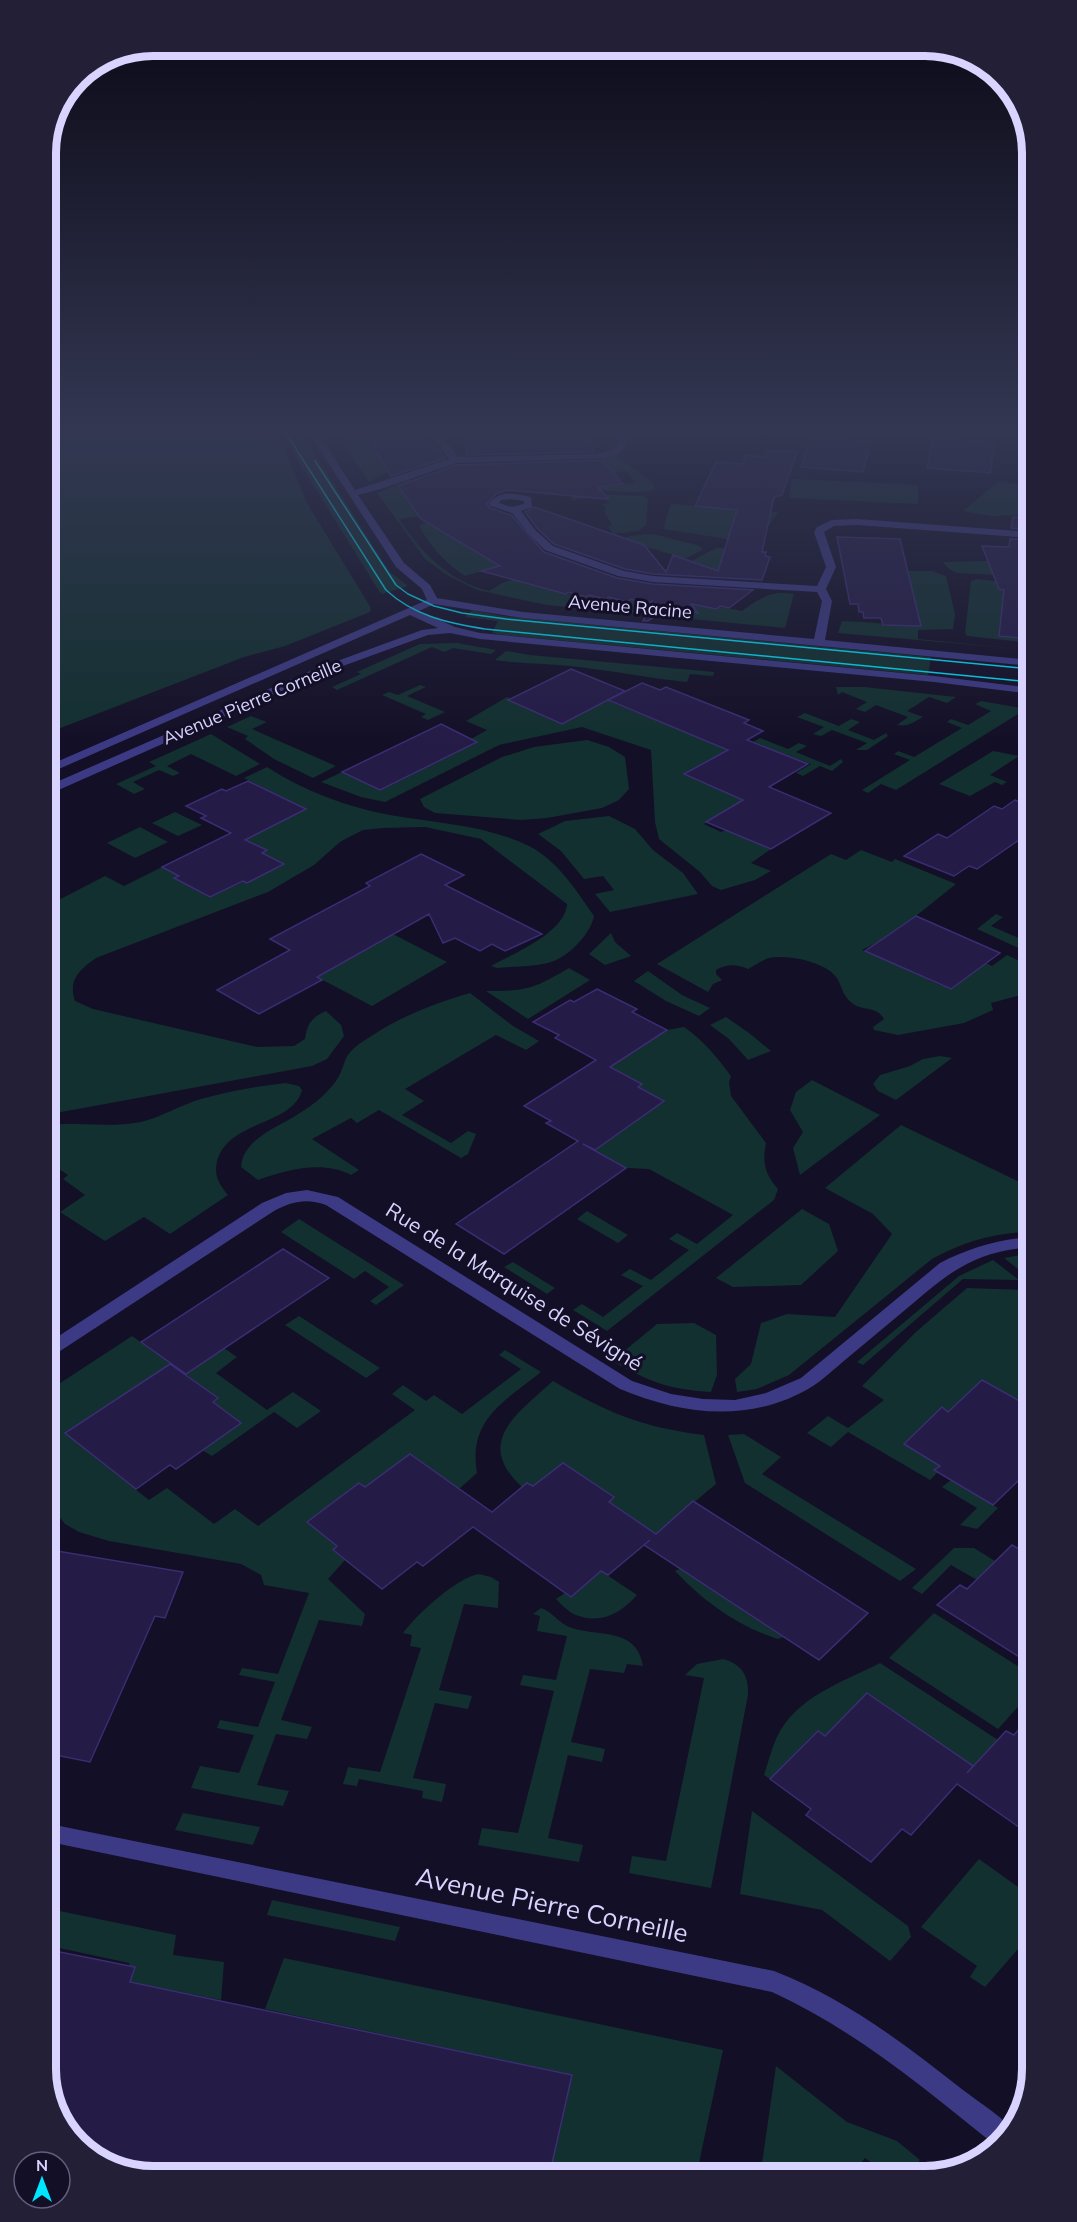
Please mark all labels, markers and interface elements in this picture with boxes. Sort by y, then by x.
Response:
street label: Avenue Racine [567,590,693,623]
street label: Avenue Pierre Corneille [159,653,345,750]
street label: Rue de la Marquise de Sévigné [381,1196,648,1376]
street label: Avenue Pierre Corneille [413,1860,691,1949]
north arrow [12,2150,72,2210]
text: N [36,2155,48,2175]

